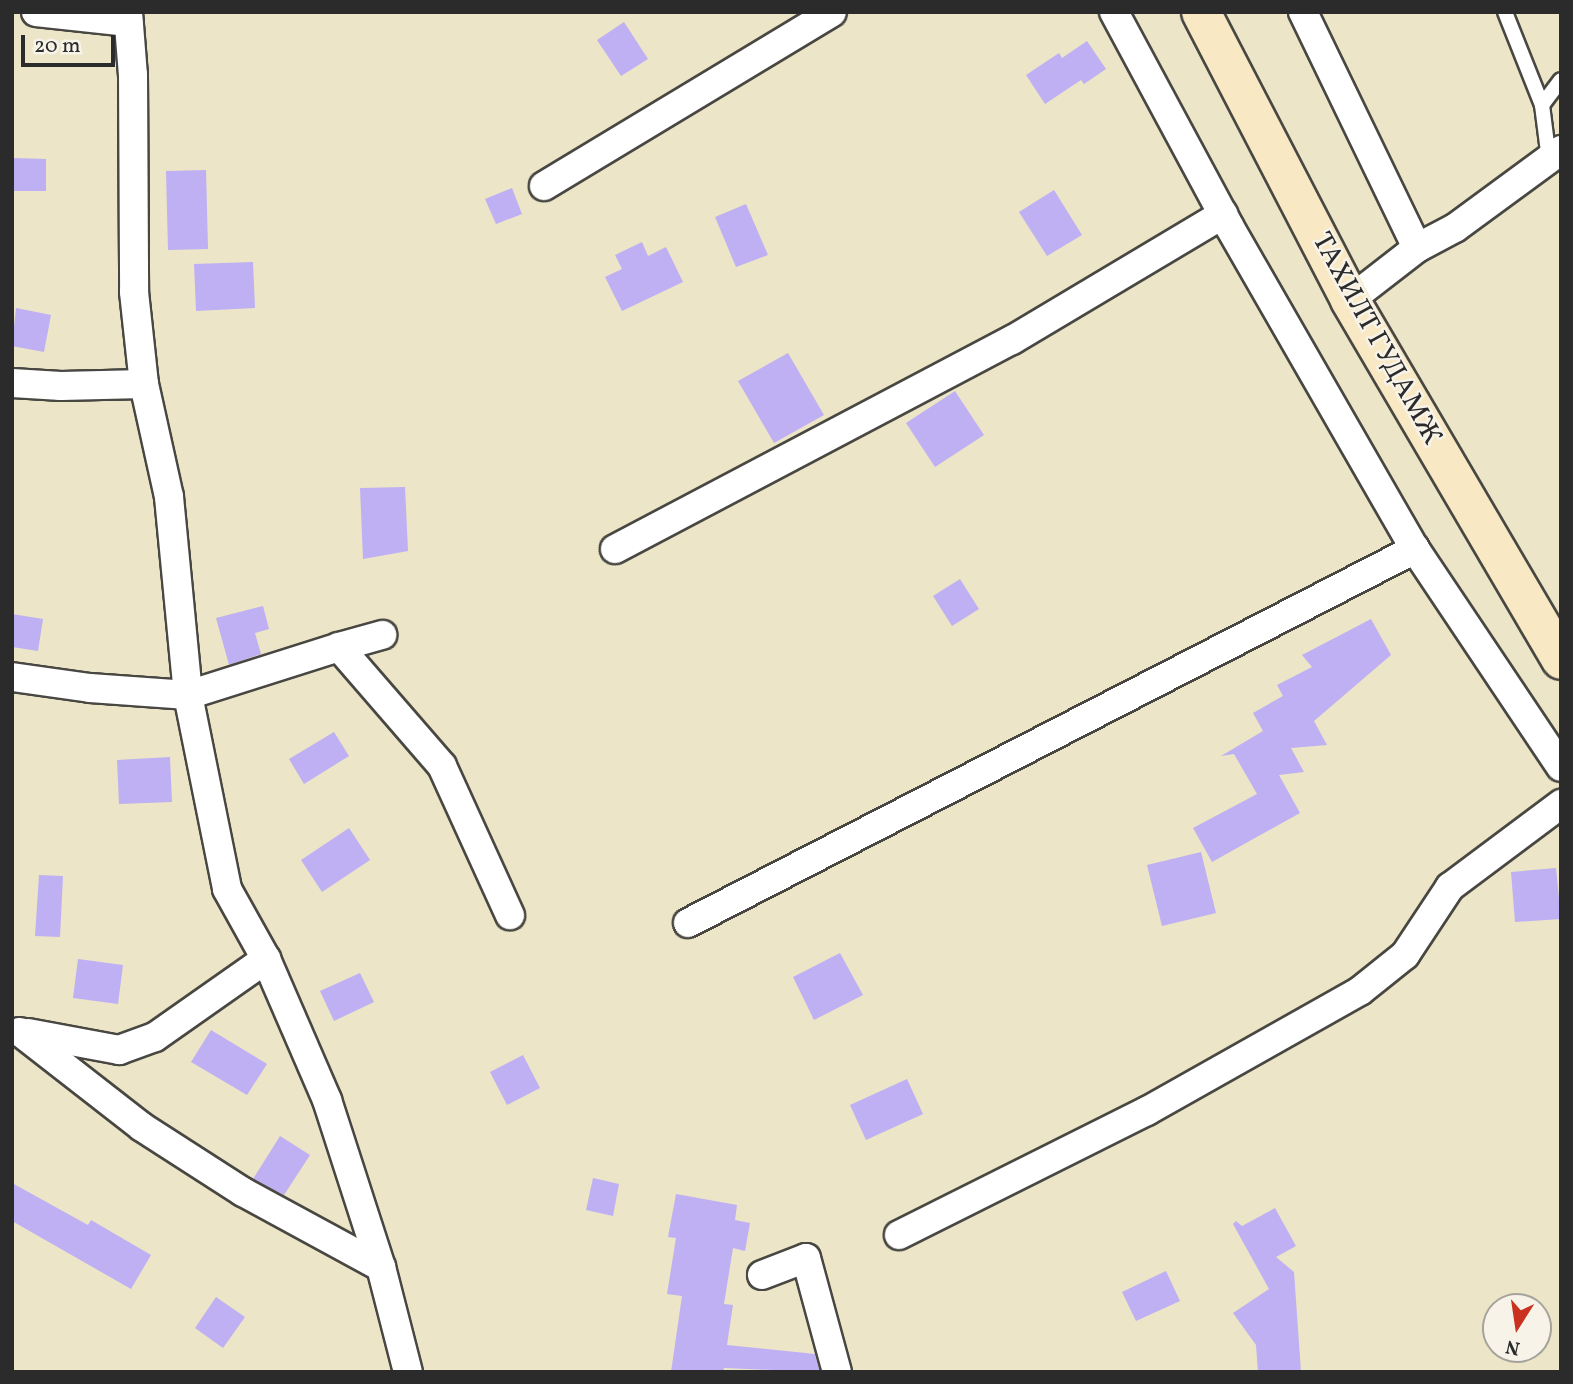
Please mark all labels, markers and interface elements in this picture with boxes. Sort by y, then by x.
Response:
scale bar [24,21,119,65]
text: 20 m [34,32,80,61]
street label: ТАХИЛТ ГУДАМЖ [1304,227,1448,451]
north arrow [1482,1293,1552,1363]
text: N [1504,1332,1523,1361]

